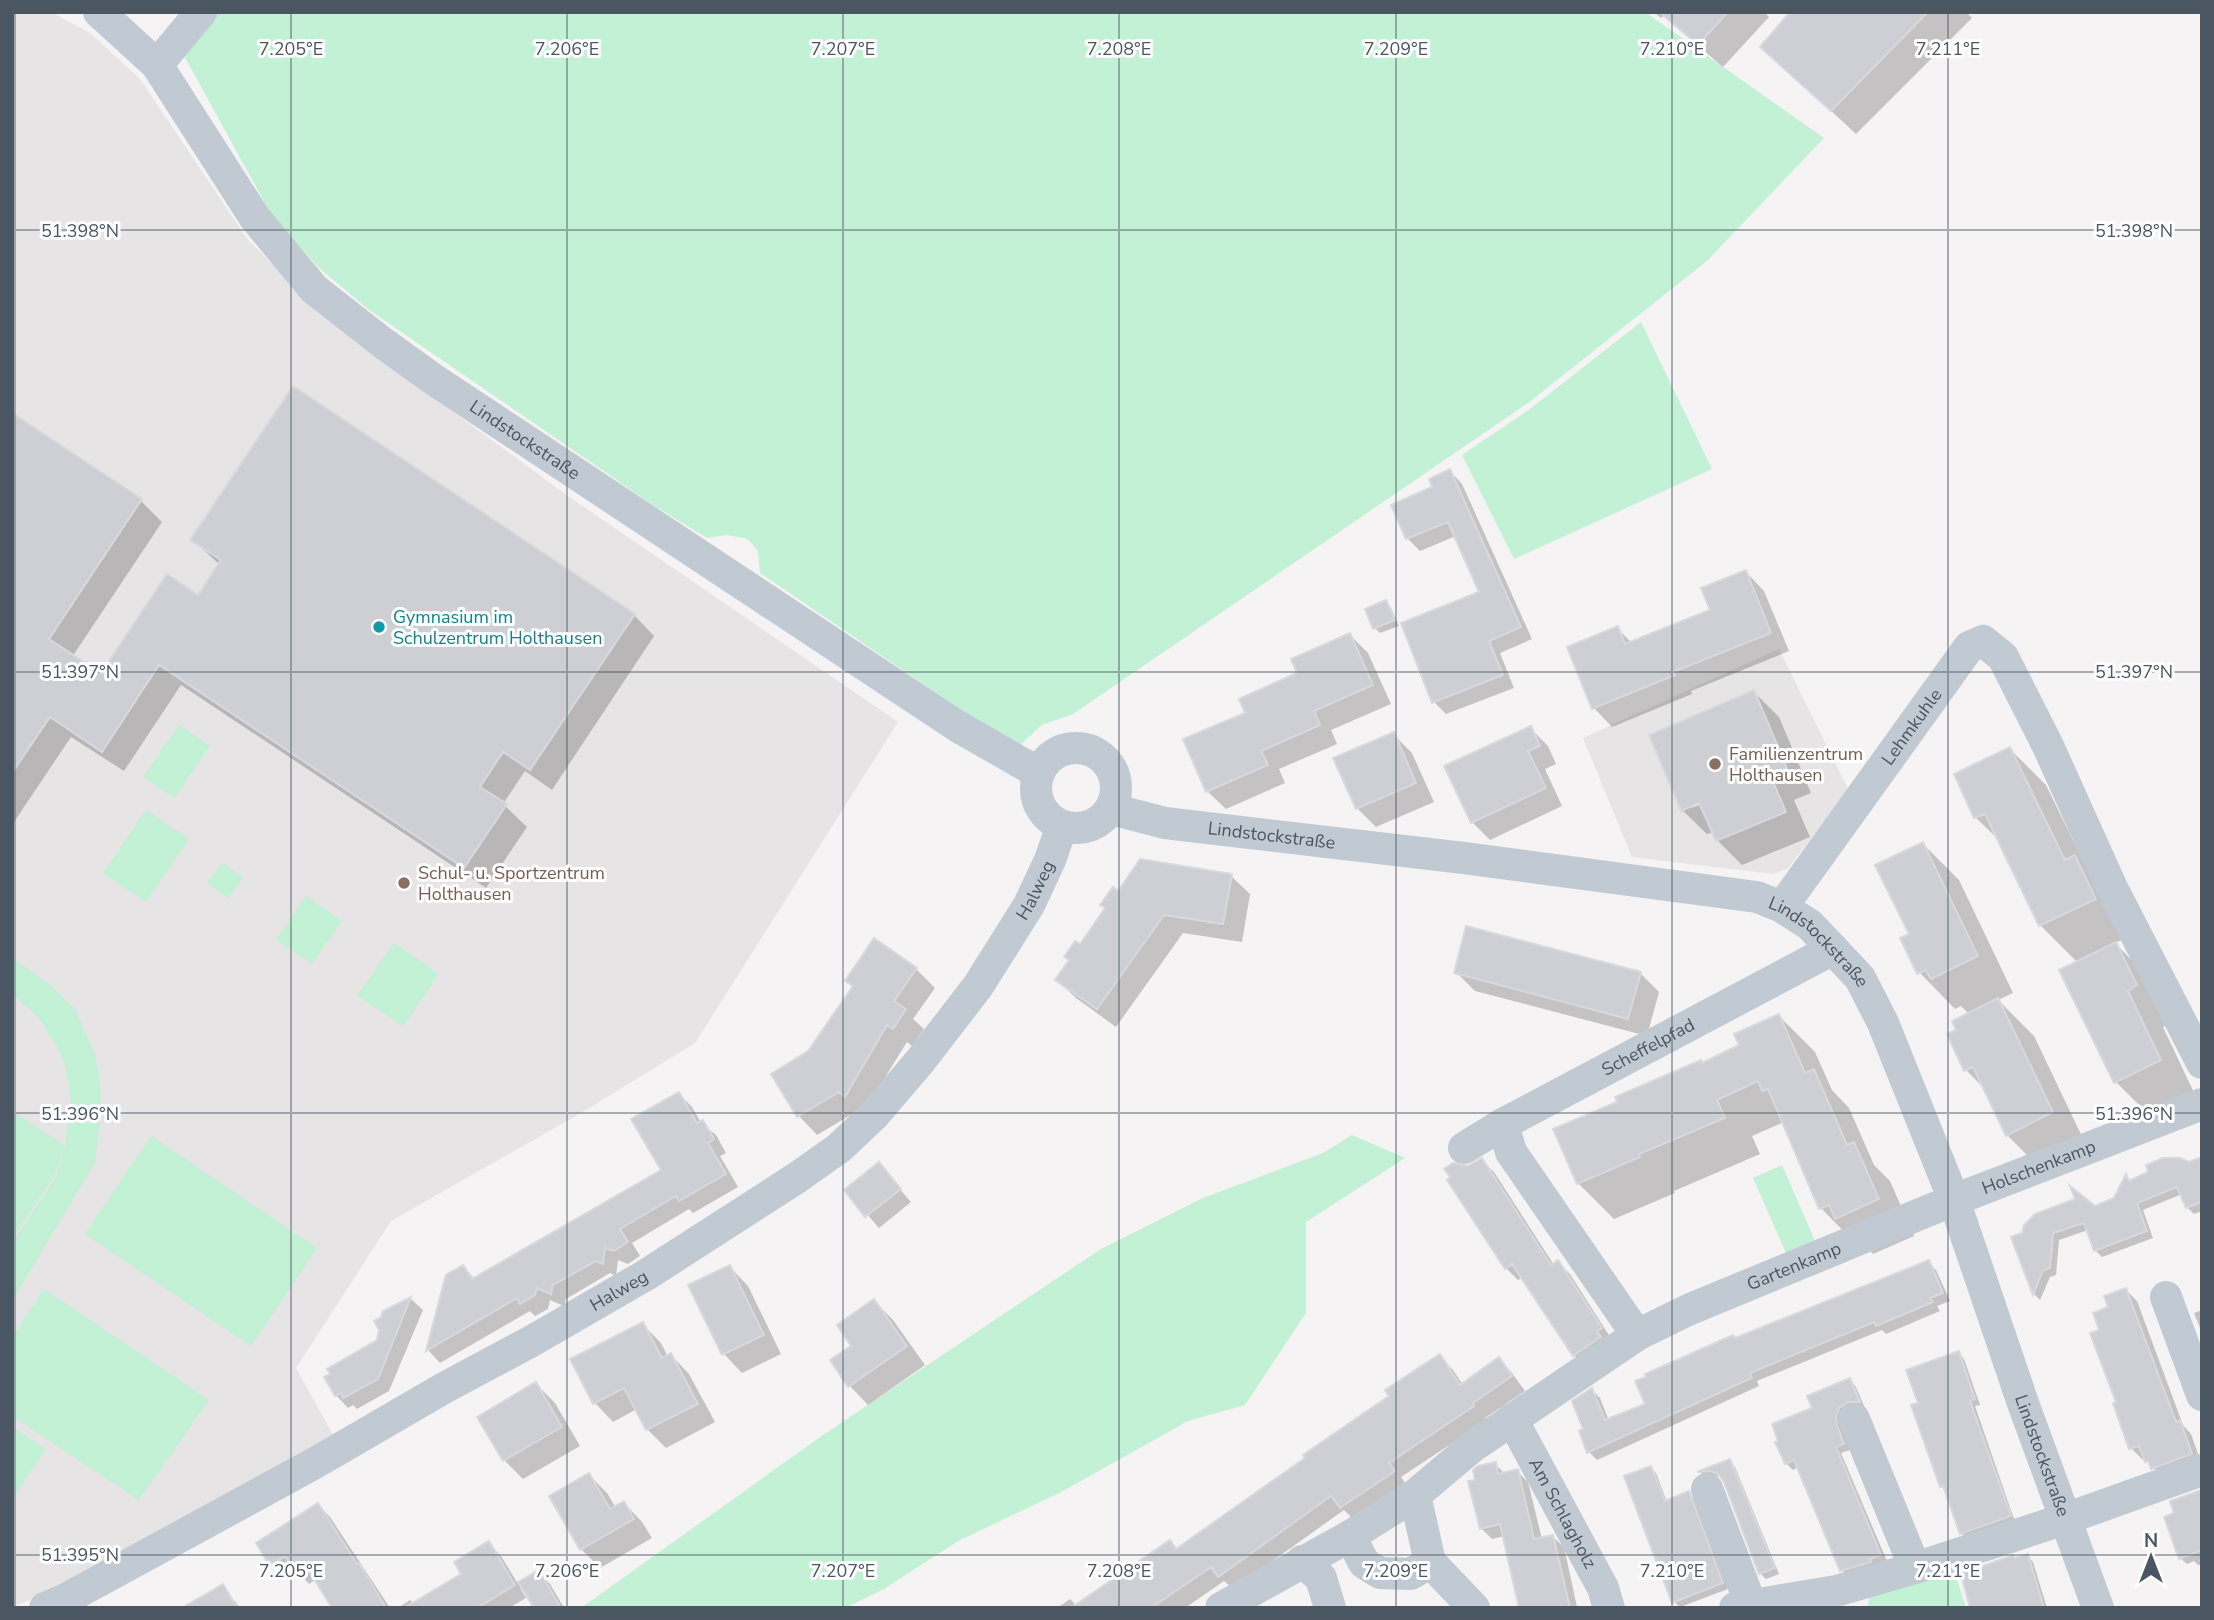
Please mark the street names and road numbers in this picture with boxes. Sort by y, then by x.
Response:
street label: Lindstockstraße [465,394,585,485]
street label: Lehmkuhle [1876,684,1947,770]
street label: Lindstockstraße [1206,816,1337,855]
street label: Halweg [1010,857,1060,925]
street label: Lindstockstraße [1765,891,1875,991]
street label: Scheffelpfad [1597,1013,1699,1082]
street label: Holschenkamp [1978,1134,2099,1200]
street label: Gartenkamp [1743,1236,1845,1296]
street label: Halweg [585,1264,652,1317]
street label: Lindstockstraße [2009,1391,2075,1520]
street label: Am Schlagholz [1523,1454,1602,1573]

